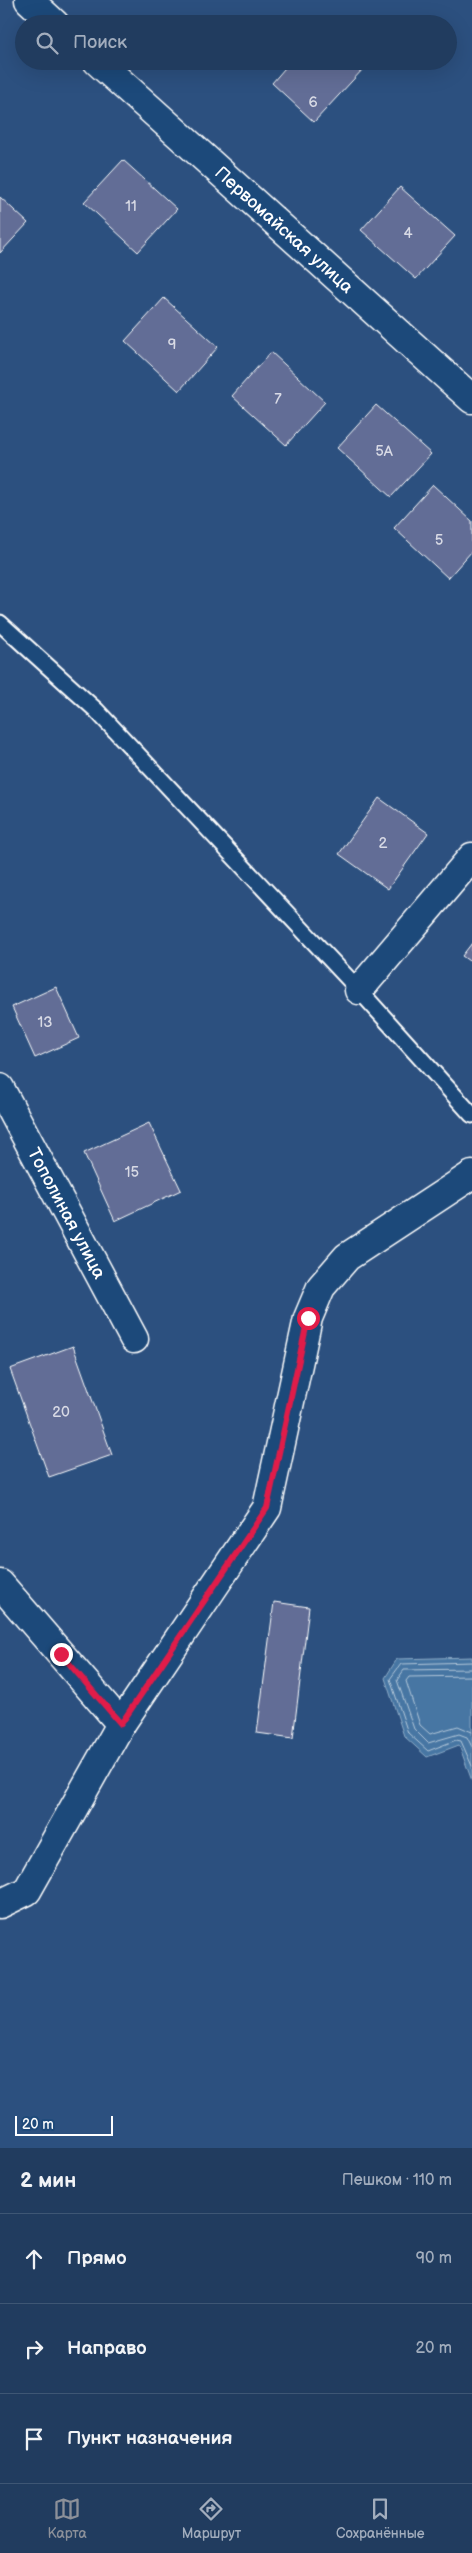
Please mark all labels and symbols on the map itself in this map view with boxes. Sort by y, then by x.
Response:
house number: 6 [308,93,318,112]
street label: Первомайская улица [211,162,358,298]
house number: 11 [125,197,137,216]
house number: 4 [403,224,413,243]
house number: 9 [168,335,176,354]
house number: 7 [274,390,282,409]
house number: 5А [375,442,394,461]
house number: 5 [435,531,443,550]
house number: 2 [379,834,388,853]
house number: 13 [37,1013,53,1032]
street label: Тополиная улица [23,1144,111,1283]
house number: 15 [125,1163,139,1182]
route start [297,1307,320,1330]
house number: 20 [52,1403,70,1422]
route end [50,1643,73,1666]
scale bar [15,2113,112,2136]

